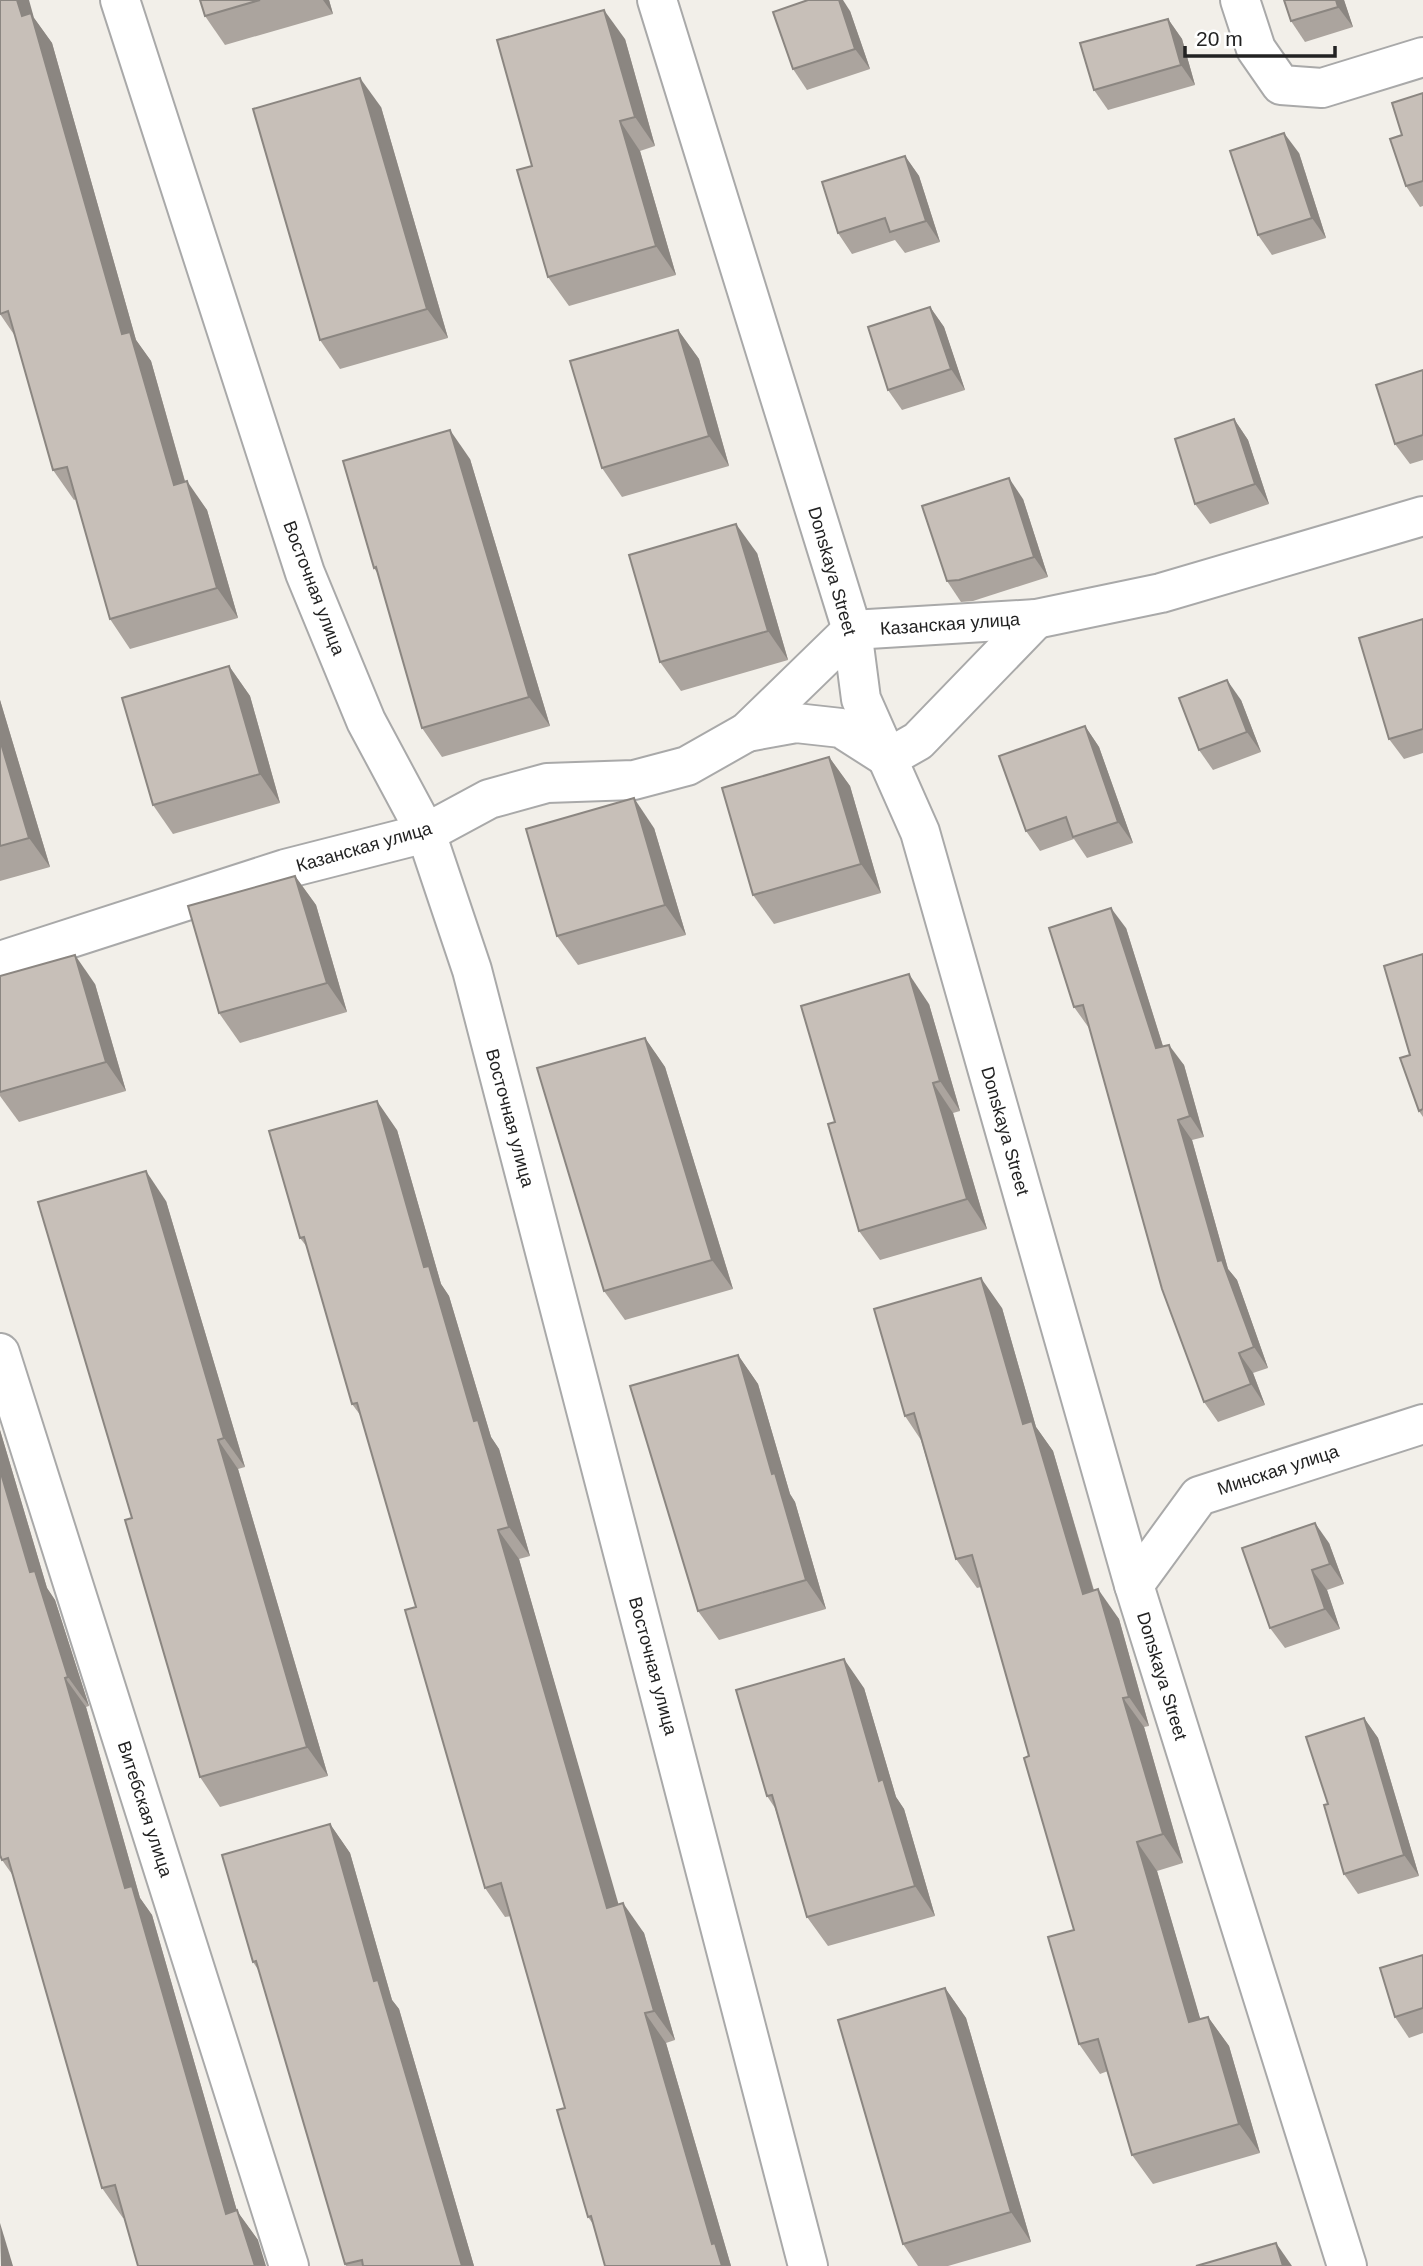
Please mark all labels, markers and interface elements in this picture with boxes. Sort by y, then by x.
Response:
scale bar [1185,14,1336,58]
text: 20 m [1196,27,1243,50]
street label: Donskaya Street [804,504,860,638]
street label: Восточная улица [279,518,349,659]
street label: Казанская улица [879,609,1022,639]
street label: Казанская улица [294,818,435,876]
street label: Восточная улица [482,1047,538,1190]
street label: Donskaya Street [977,1064,1033,1198]
street label: Минская улица [1215,1441,1342,1499]
street label: Восточная улица [625,1595,681,1738]
street label: Donskaya Street [1133,1609,1191,1743]
street label: Витебская улица [114,1739,177,1880]

